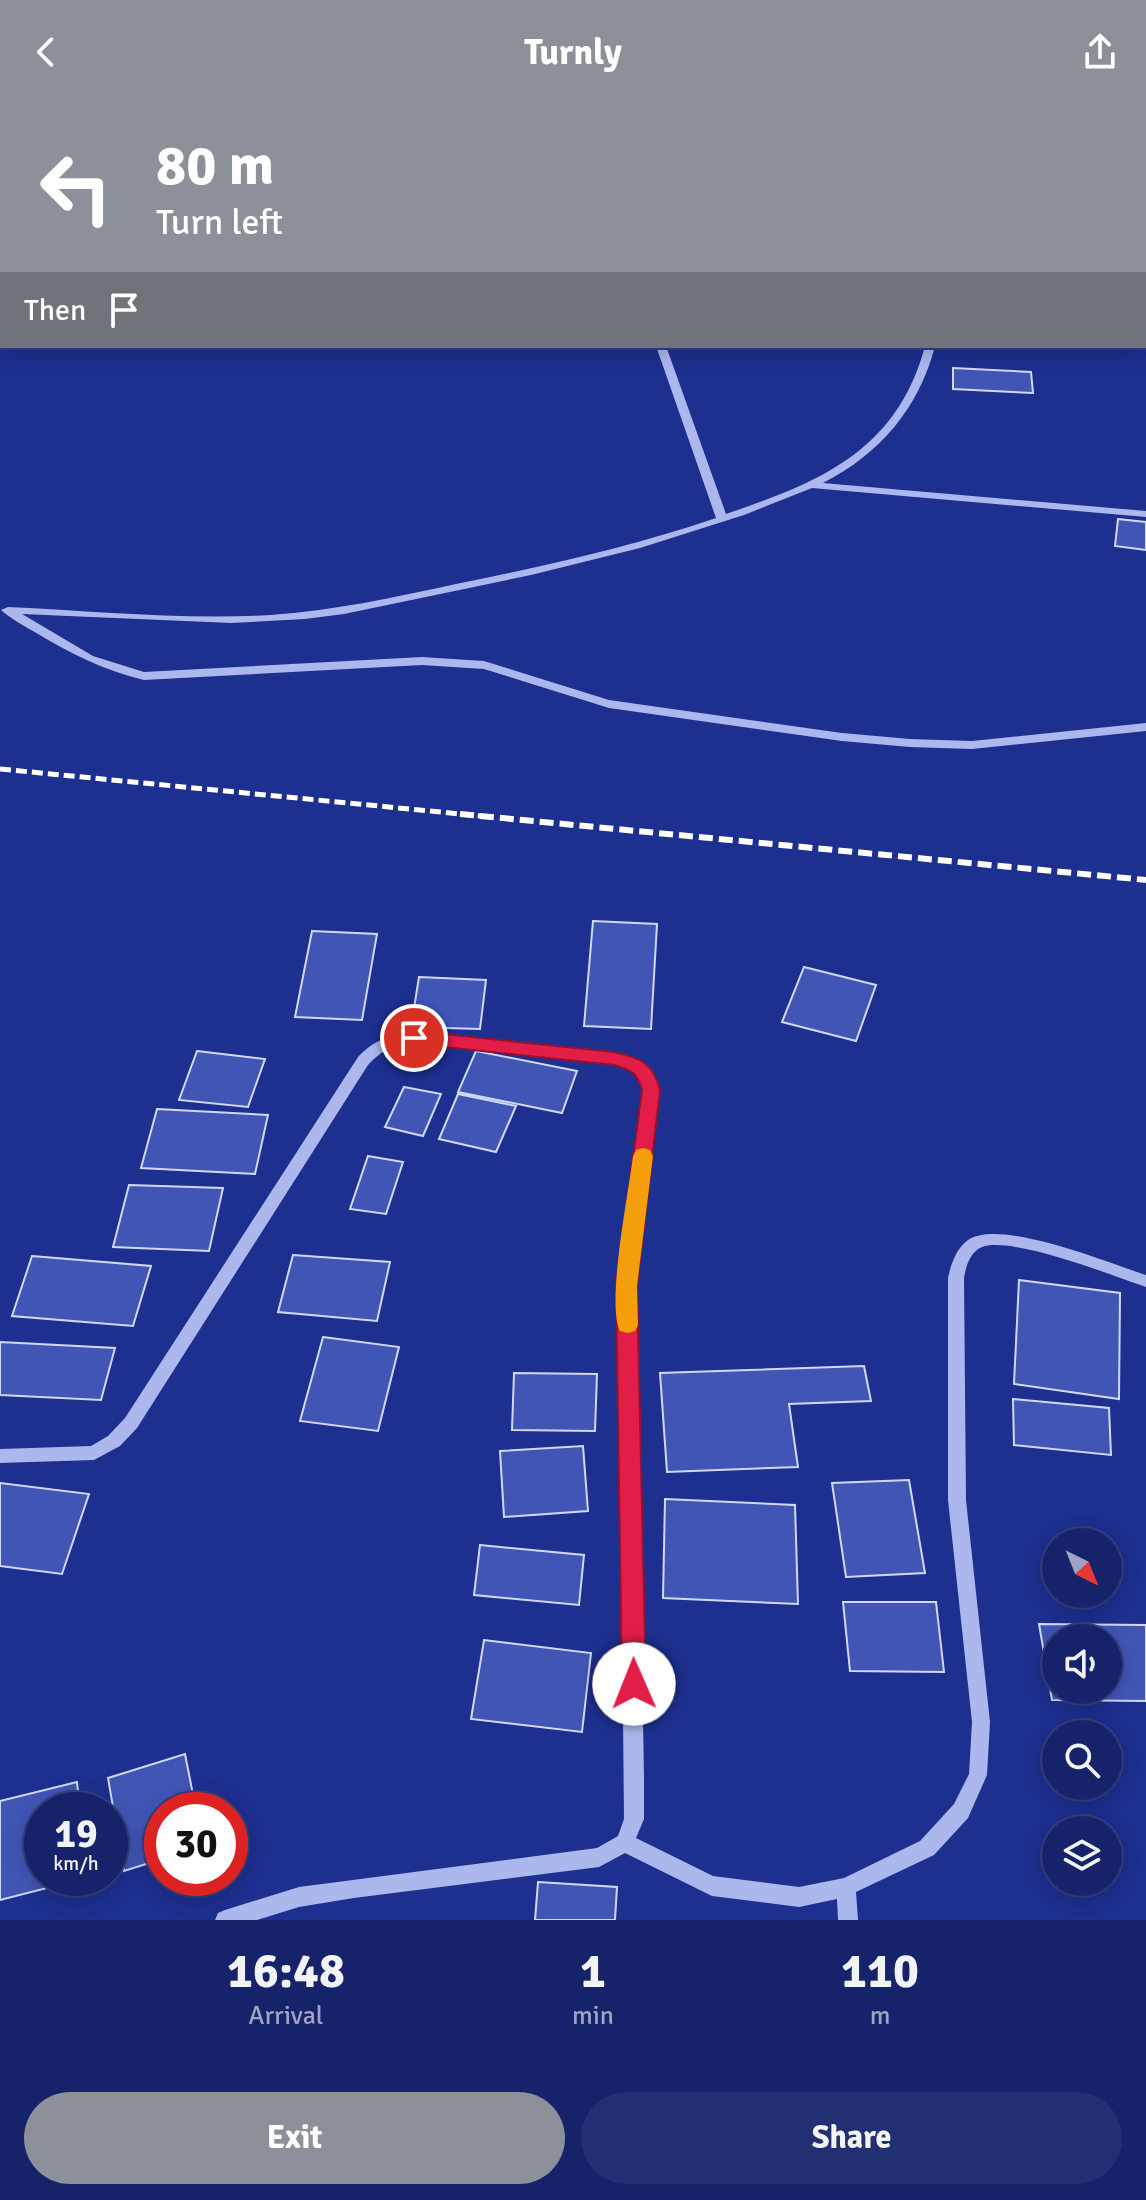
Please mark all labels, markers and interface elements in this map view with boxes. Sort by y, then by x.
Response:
icon: back [24,30,68,74]
text: Turnly [524,30,622,75]
icon: share [1078,30,1122,74]
text: 80 m [156,131,274,200]
icon: left [24,136,128,240]
text: Turn left [156,200,283,245]
icon: arrive [102,288,146,332]
text: Then [24,292,86,329]
pin [380,1004,448,1072]
icon: arrive [392,1016,436,1060]
north arrow [1042,1528,1122,1608]
map controls [1042,1528,1122,1896]
button: sound [1042,1624,1122,1704]
position arrow [592,1642,676,1726]
button: search [1042,1720,1122,1800]
speed limit sign: 30 [144,1792,248,1896]
text: 19 [54,1809,98,1859]
button: layers [1042,1816,1122,1896]
text: km/h [53,1851,99,1876]
text: 16:48 [227,1942,345,2001]
text: 1 [580,1942,606,2001]
text: 110 [841,1942,919,2001]
text: Arrival [249,2000,323,2032]
text: min [572,2000,614,2032]
text: m [870,2000,890,2032]
button: Exit [24,2092,565,2184]
button: Share [581,2092,1122,2184]

